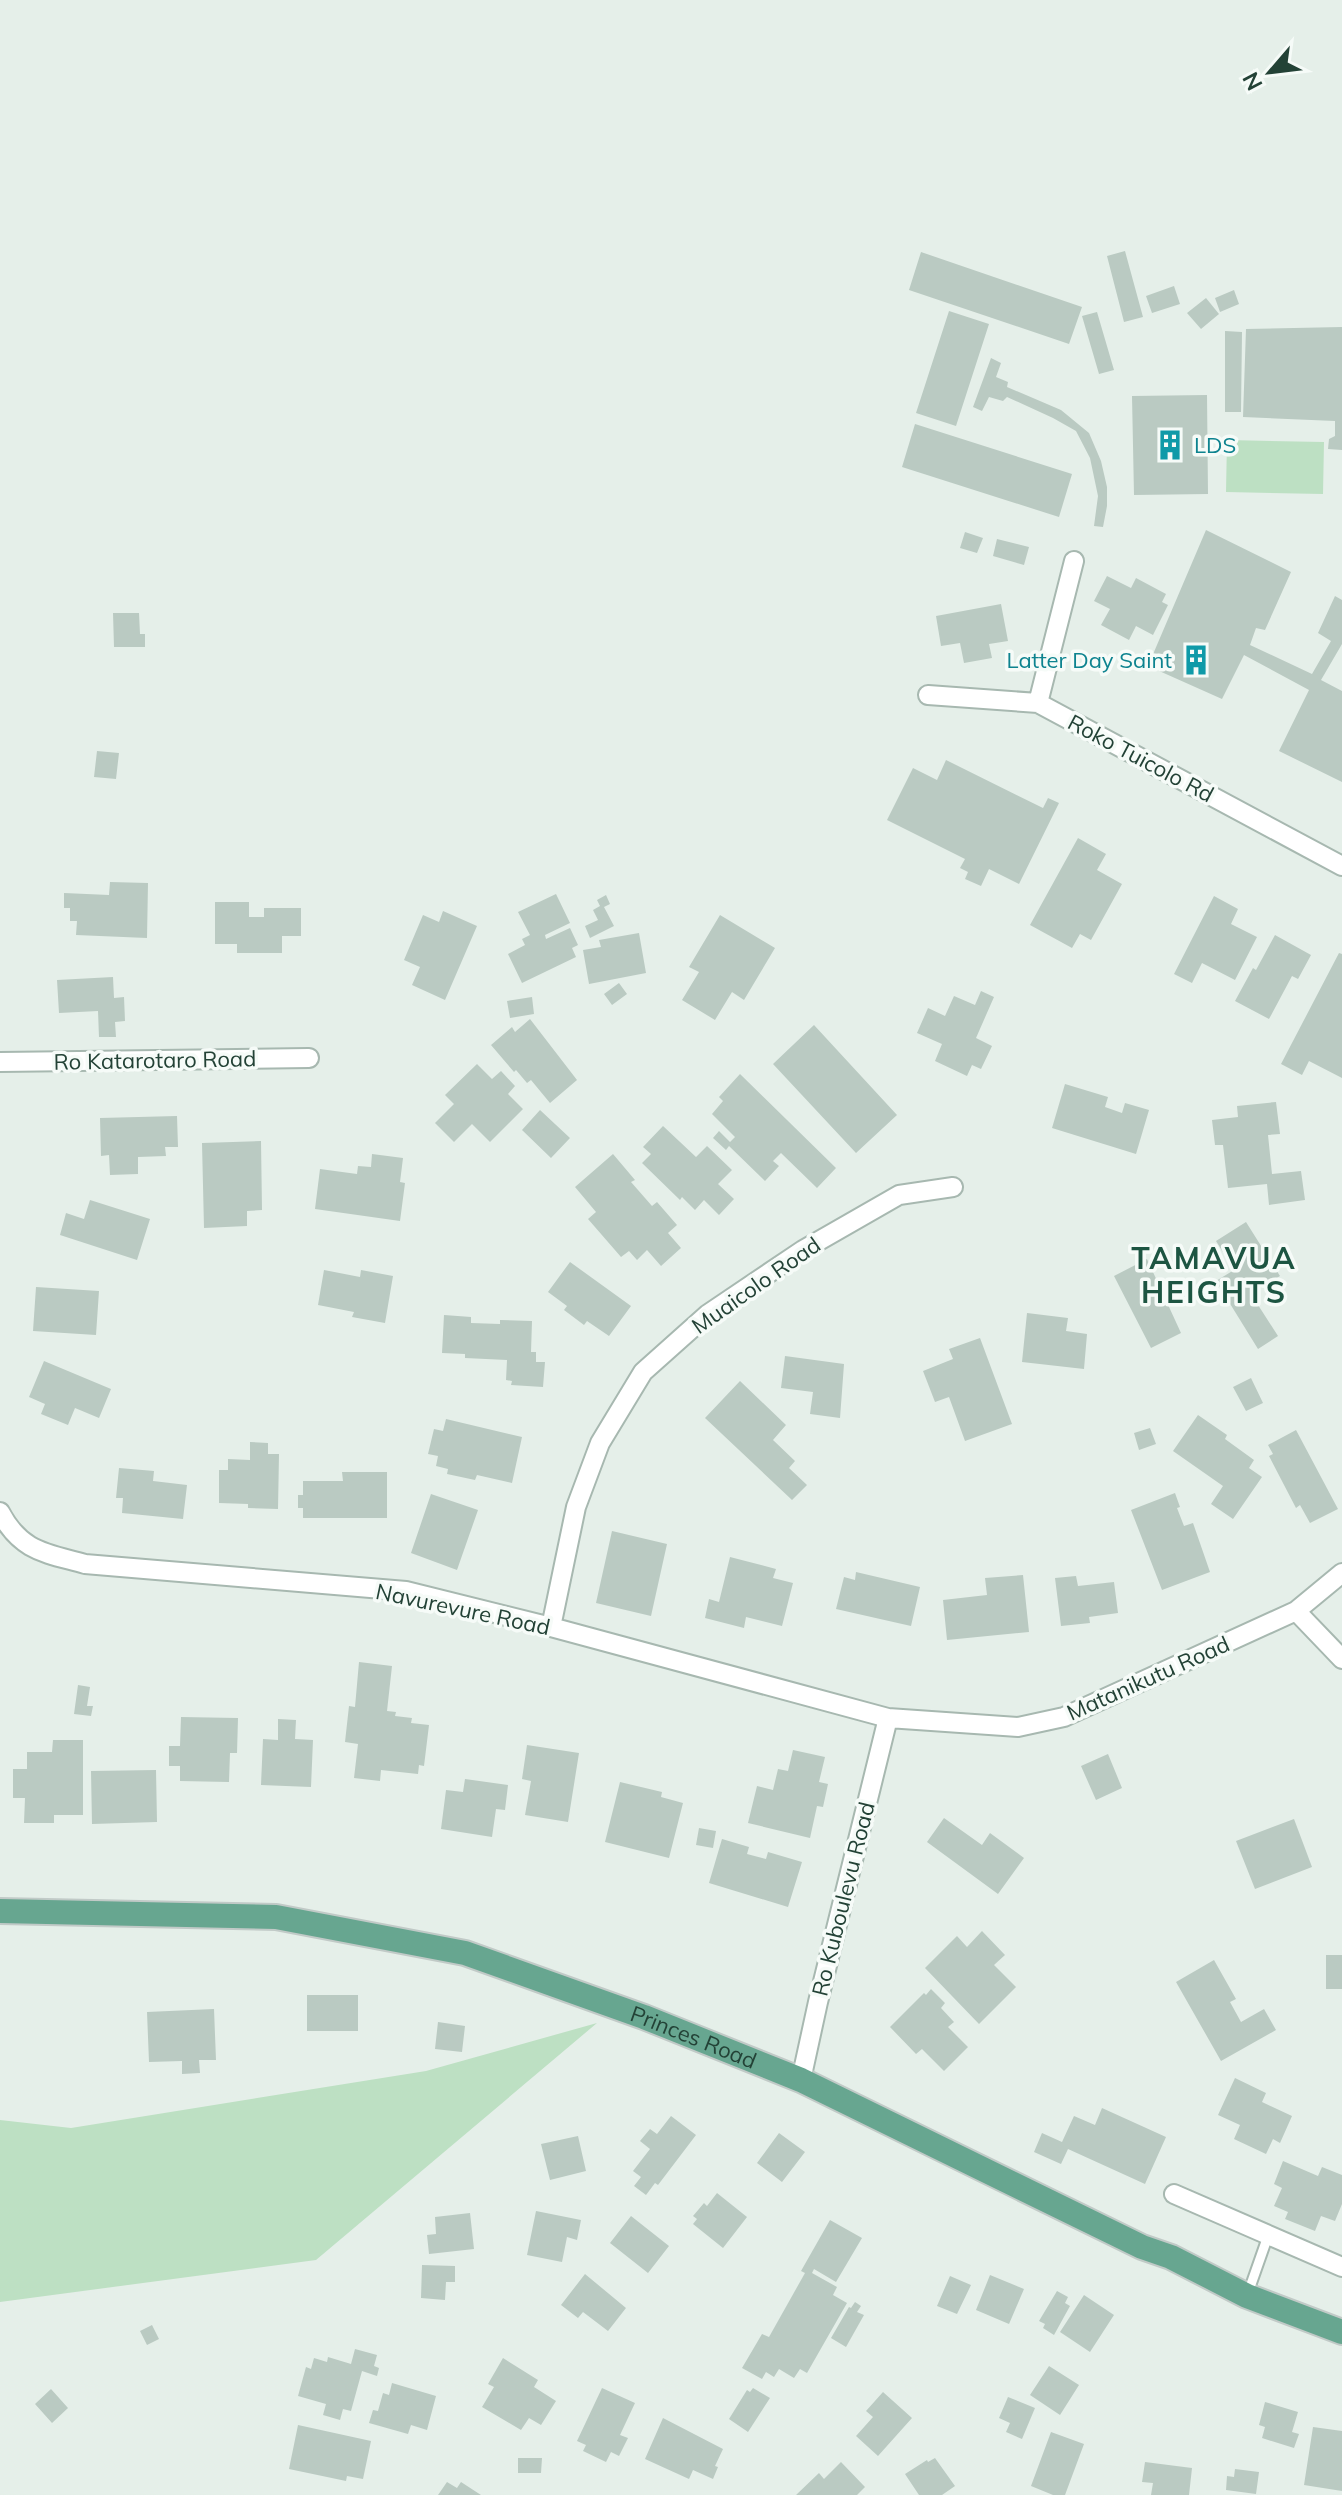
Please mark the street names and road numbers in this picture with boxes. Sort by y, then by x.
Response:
street label: Roko Tuicolo Rd [1063,708,1219,808]
street label: Ro Katarotaro Road [53,1044,257,1076]
street label: Muaicolo Road [686,1230,826,1340]
street label: Navurevure Road [373,1577,553,1641]
street label: Matanikutu Road [1062,1630,1234,1726]
street label: Ro Kuboulevu Road [805,1799,881,1999]
street label: Princes Road [627,1999,761,2075]

